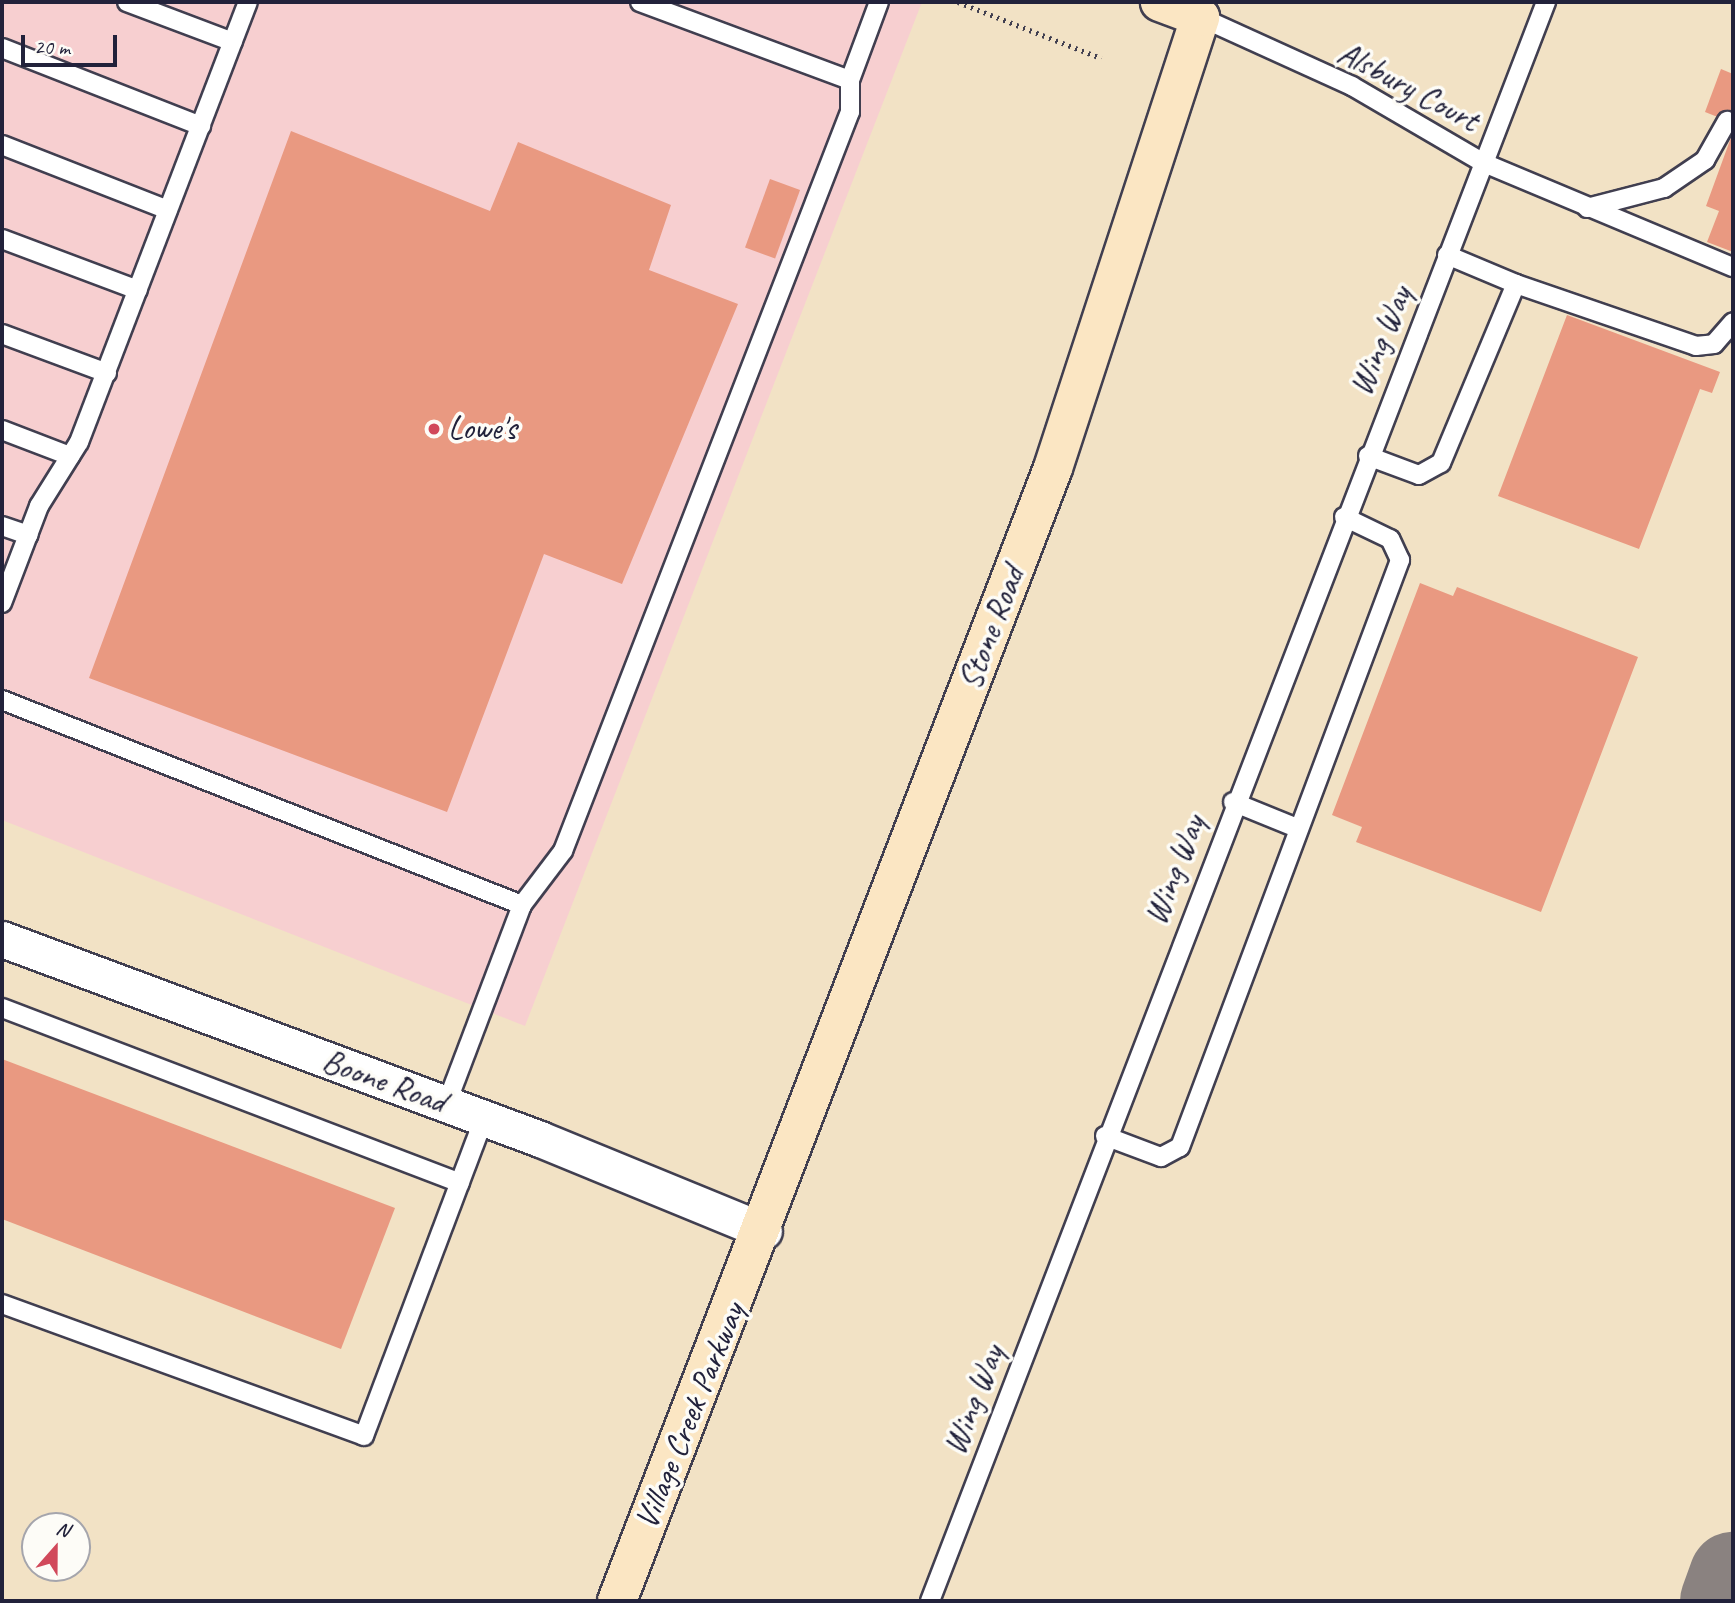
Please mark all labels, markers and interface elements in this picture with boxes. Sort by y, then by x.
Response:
scale bar [24,21,121,65]
text: 20 m [34,34,70,60]
street label: Alsbury Court [1331,34,1485,140]
street label: Wing Way [1341,281,1421,401]
place label: Lowe's [448,409,516,449]
marker: Lowe's [426,421,442,437]
street label: Stone Road [951,561,1033,695]
street label: Wing Way [1136,810,1214,930]
street label: Boone Road [316,1041,452,1123]
street label: Village Creek Parkway [627,1297,753,1535]
street label: Wing Way [935,1340,1013,1460]
north arrow [21,1512,91,1582]
text: N [53,1516,73,1543]

